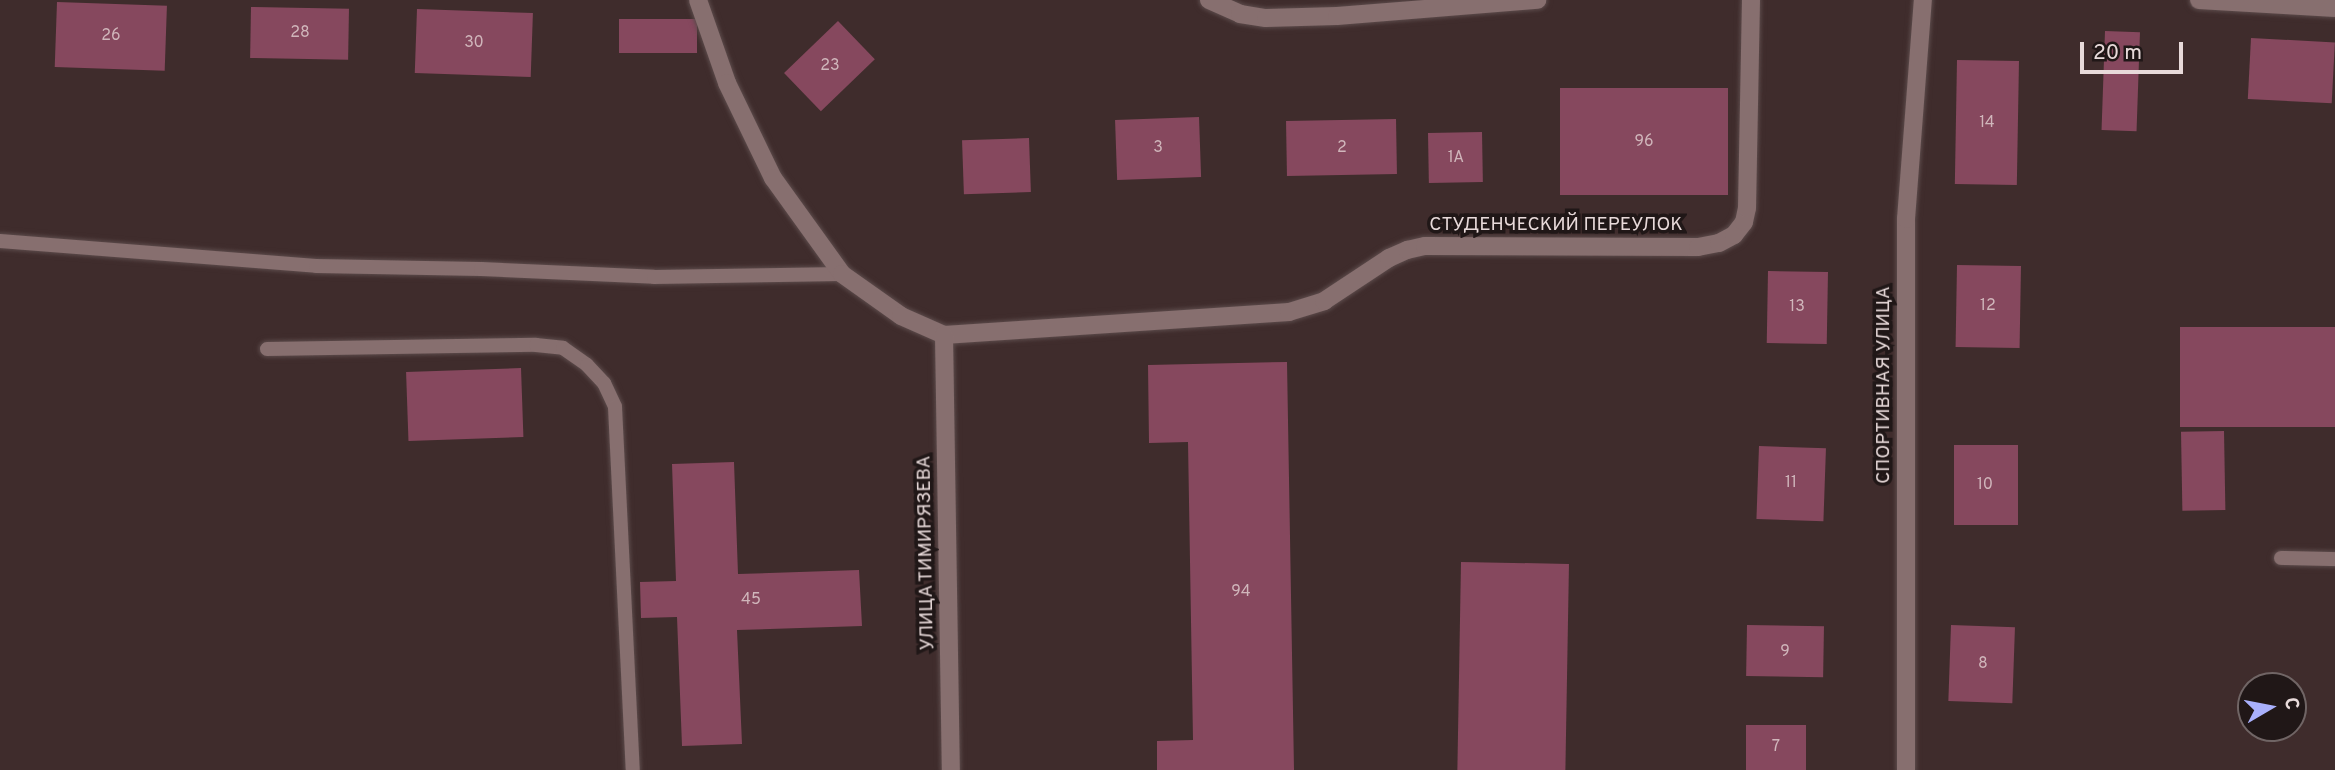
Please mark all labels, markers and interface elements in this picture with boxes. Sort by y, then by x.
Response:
house number: 28 [290,23,310,43]
house number: 26 [101,26,121,46]
scale bar [2083,28,2186,72]
house number: 30 [464,33,484,53]
text: 20 m [2093,40,2142,67]
house number: 23 [820,56,840,76]
house number: 14 [1979,113,1995,133]
house number: 96 [1634,132,1654,152]
house number: 3 [1153,138,1163,158]
house number: 2 [1337,138,1347,158]
house number: 1А [1448,148,1464,168]
street label: СТУДЕНЧЕСКИЙ ПЕРЕУЛОК [1429,215,1683,237]
street label: СПОРТИВНАЯ УЛИЦА [1874,286,1896,484]
house number: 12 [1980,296,1996,316]
house number: 13 [1789,297,1805,317]
street label: УЛИЦА ТИМИРЯЗЕВА [914,455,940,651]
house number: 11 [1785,473,1797,493]
house number: 10 [1977,475,1993,495]
house number: 94 [1231,582,1251,602]
house number: 45 [741,590,761,610]
house number: 9 [1780,642,1790,662]
house number: 8 [1978,654,1988,674]
north arrow [2237,672,2307,742]
text: С [2278,696,2304,712]
house number: 7 [1772,737,1780,757]

